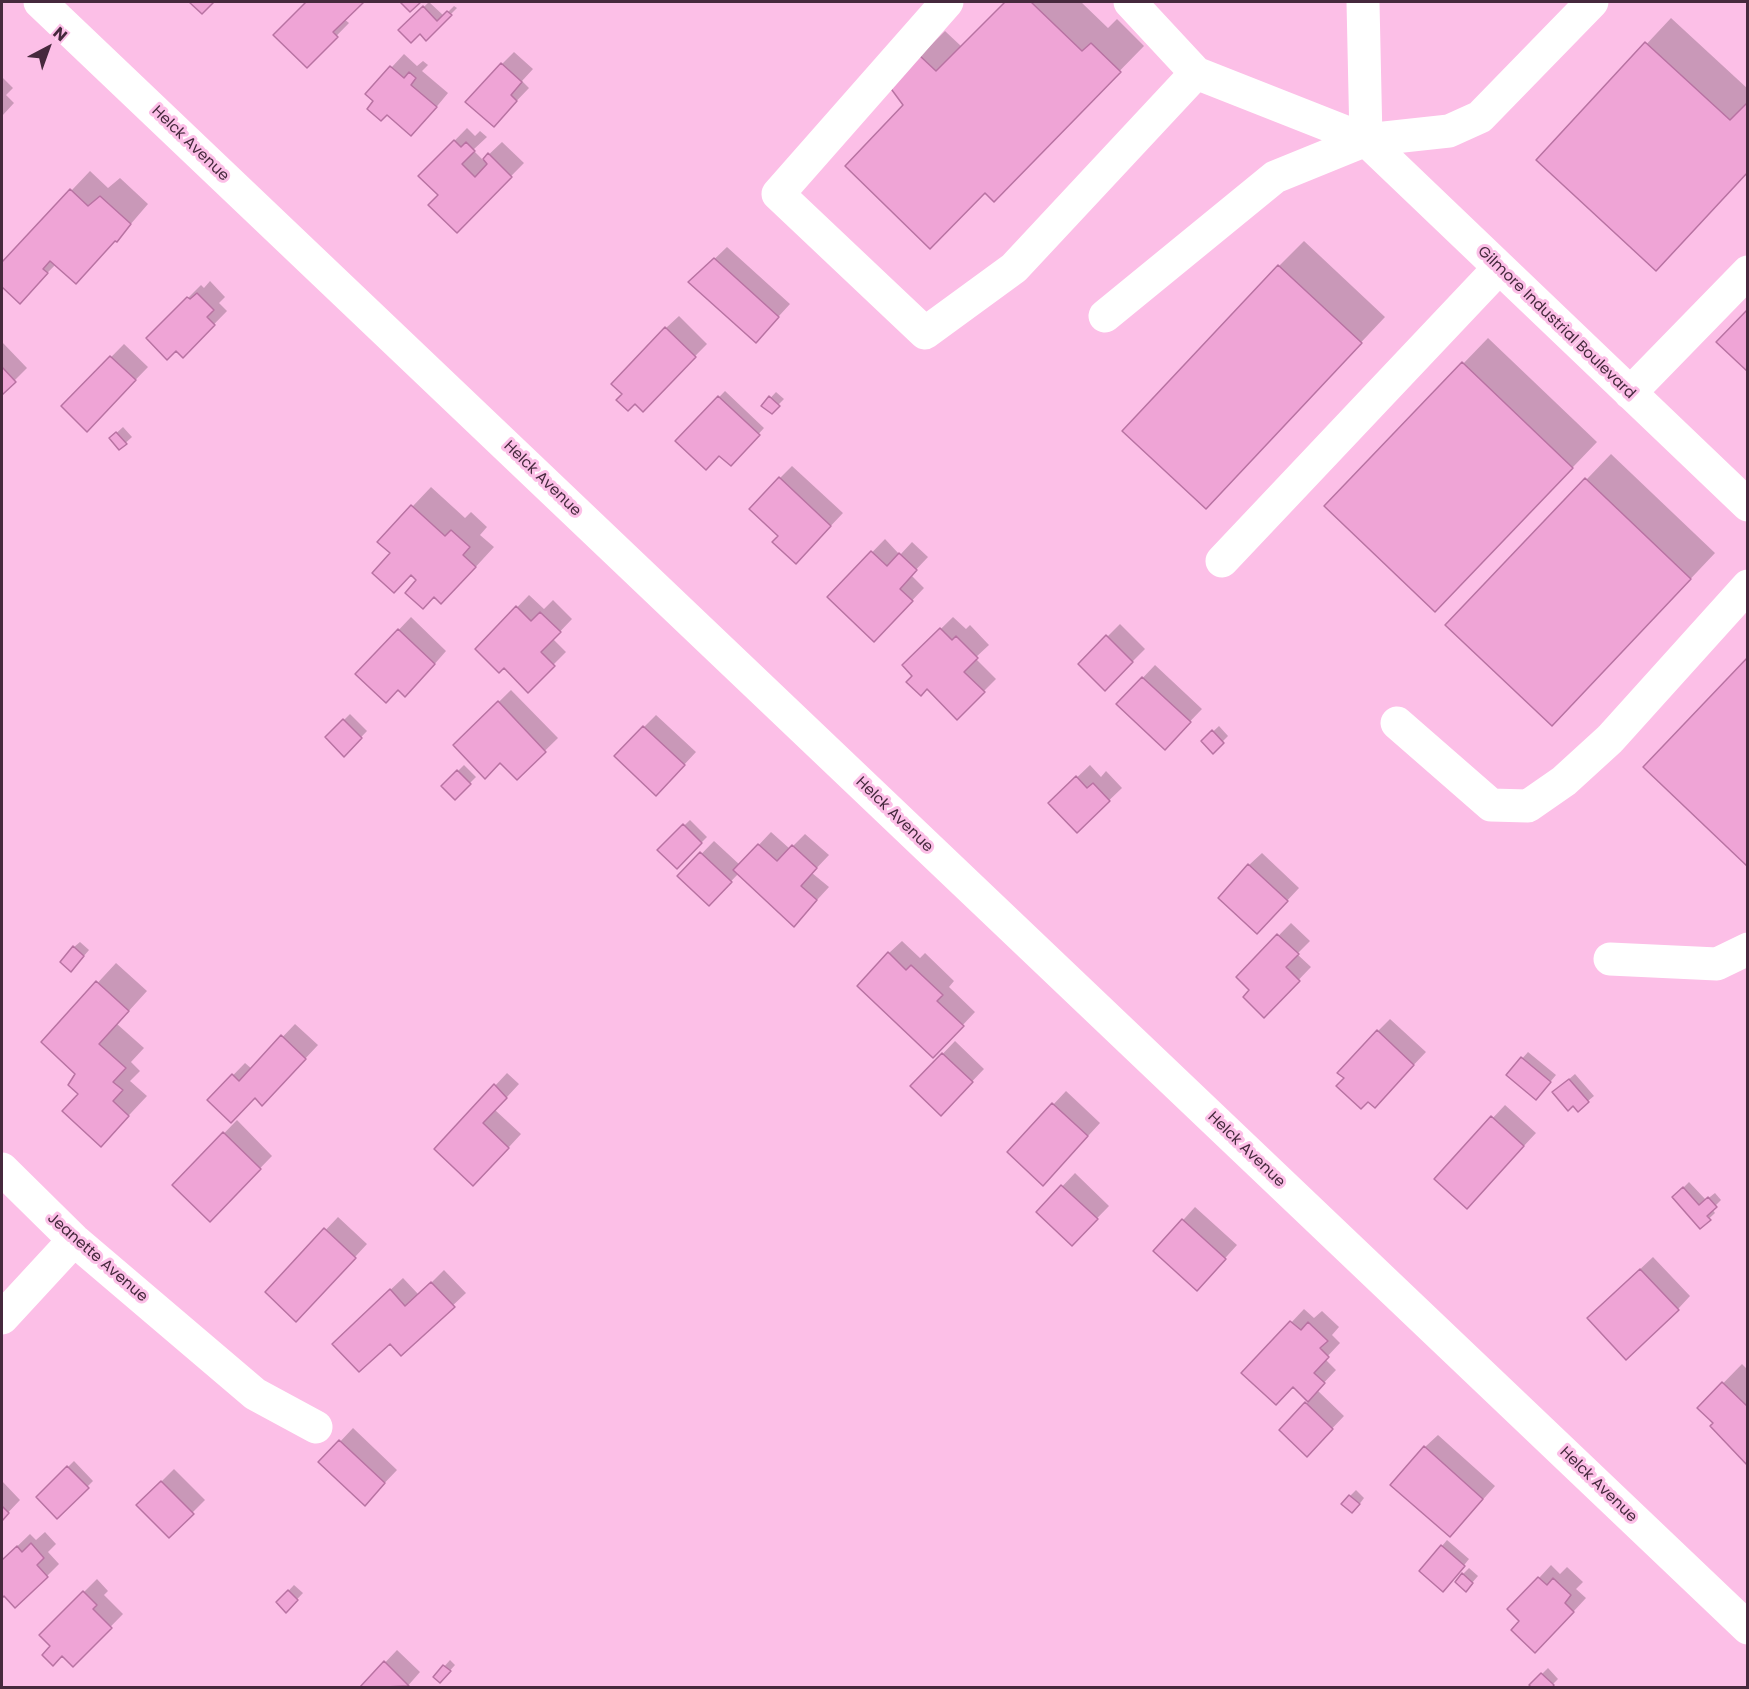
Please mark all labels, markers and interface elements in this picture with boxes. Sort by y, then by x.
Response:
north arrow [18,18,78,78]
text: N [48,21,72,47]
street label: Helck Avenue [148,103,232,185]
street label: Gilmore Industrial Boulevard [1473,243,1639,403]
street label: Helck Avenue [500,438,584,520]
street label: Helck Avenue [852,774,936,856]
street label: Helck Avenue [1204,1109,1288,1191]
street label: Jeanette Avenue [43,1210,151,1306]
street label: Helck Avenue [1556,1444,1640,1526]

